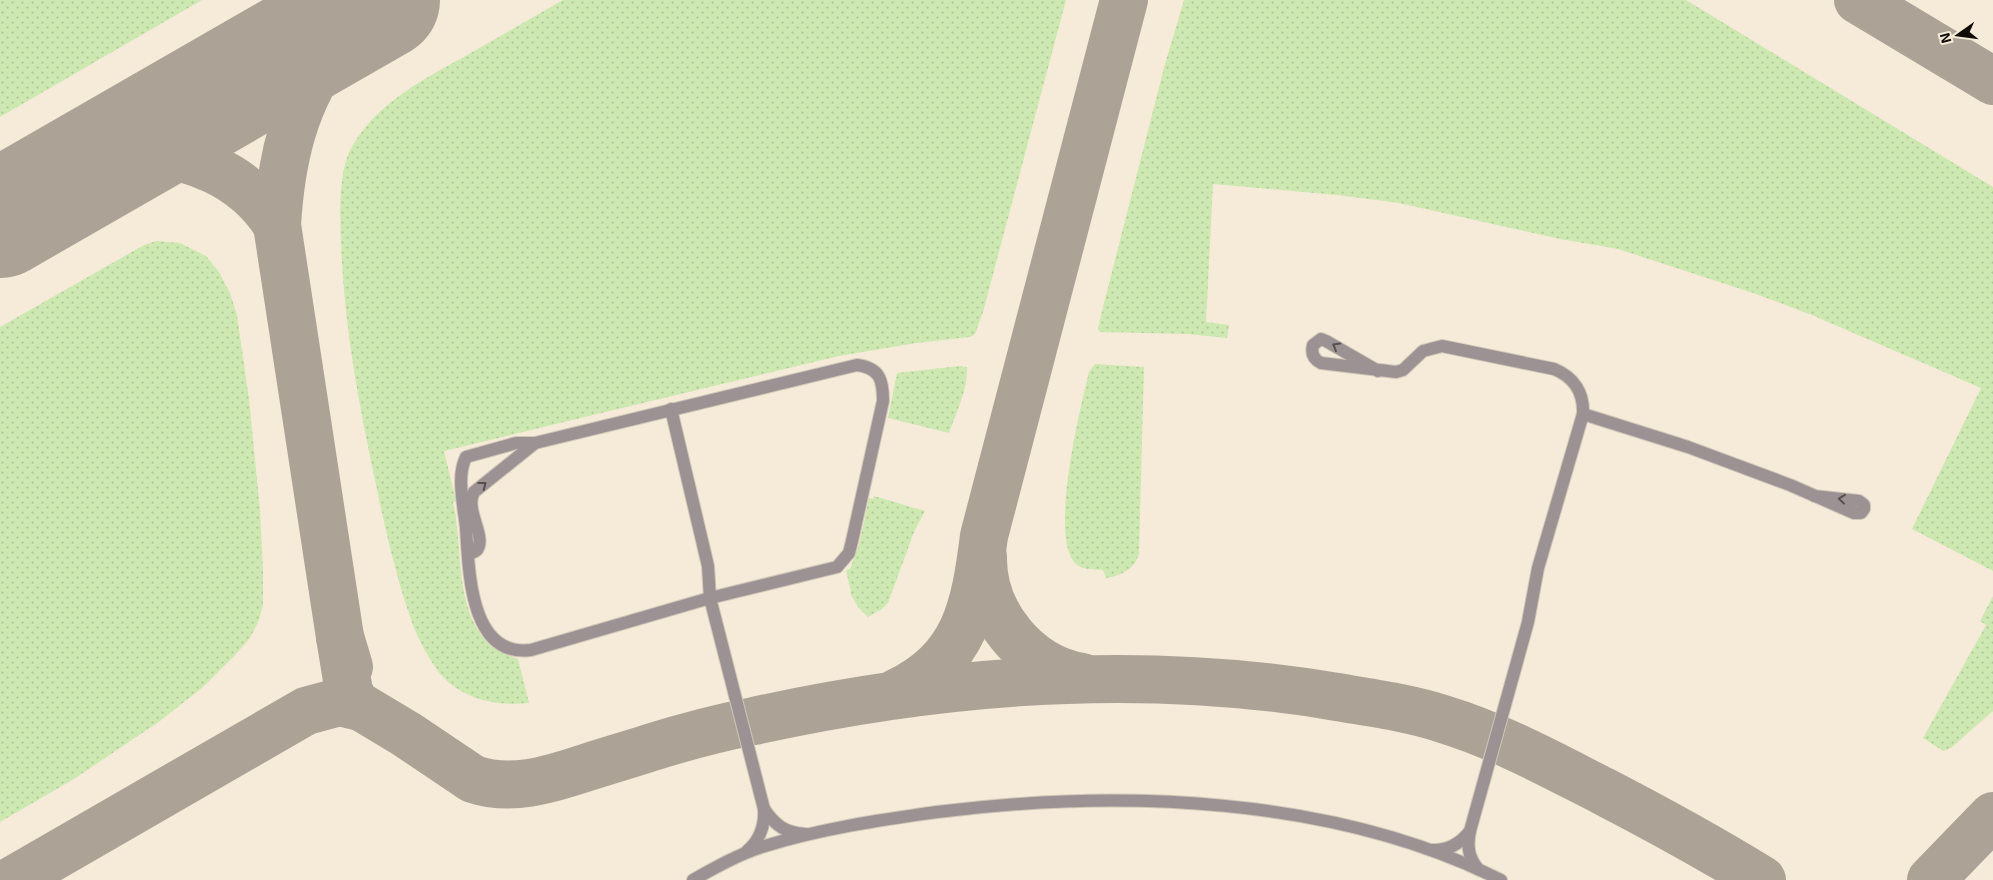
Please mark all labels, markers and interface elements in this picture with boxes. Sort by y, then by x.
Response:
north arrow [1933,10,1983,60]
text: N [1935,31,1954,45]
one-way arrow [1332,343,1341,353]
one-way arrow [477,482,486,490]
one-way arrow [1838,494,1846,505]

